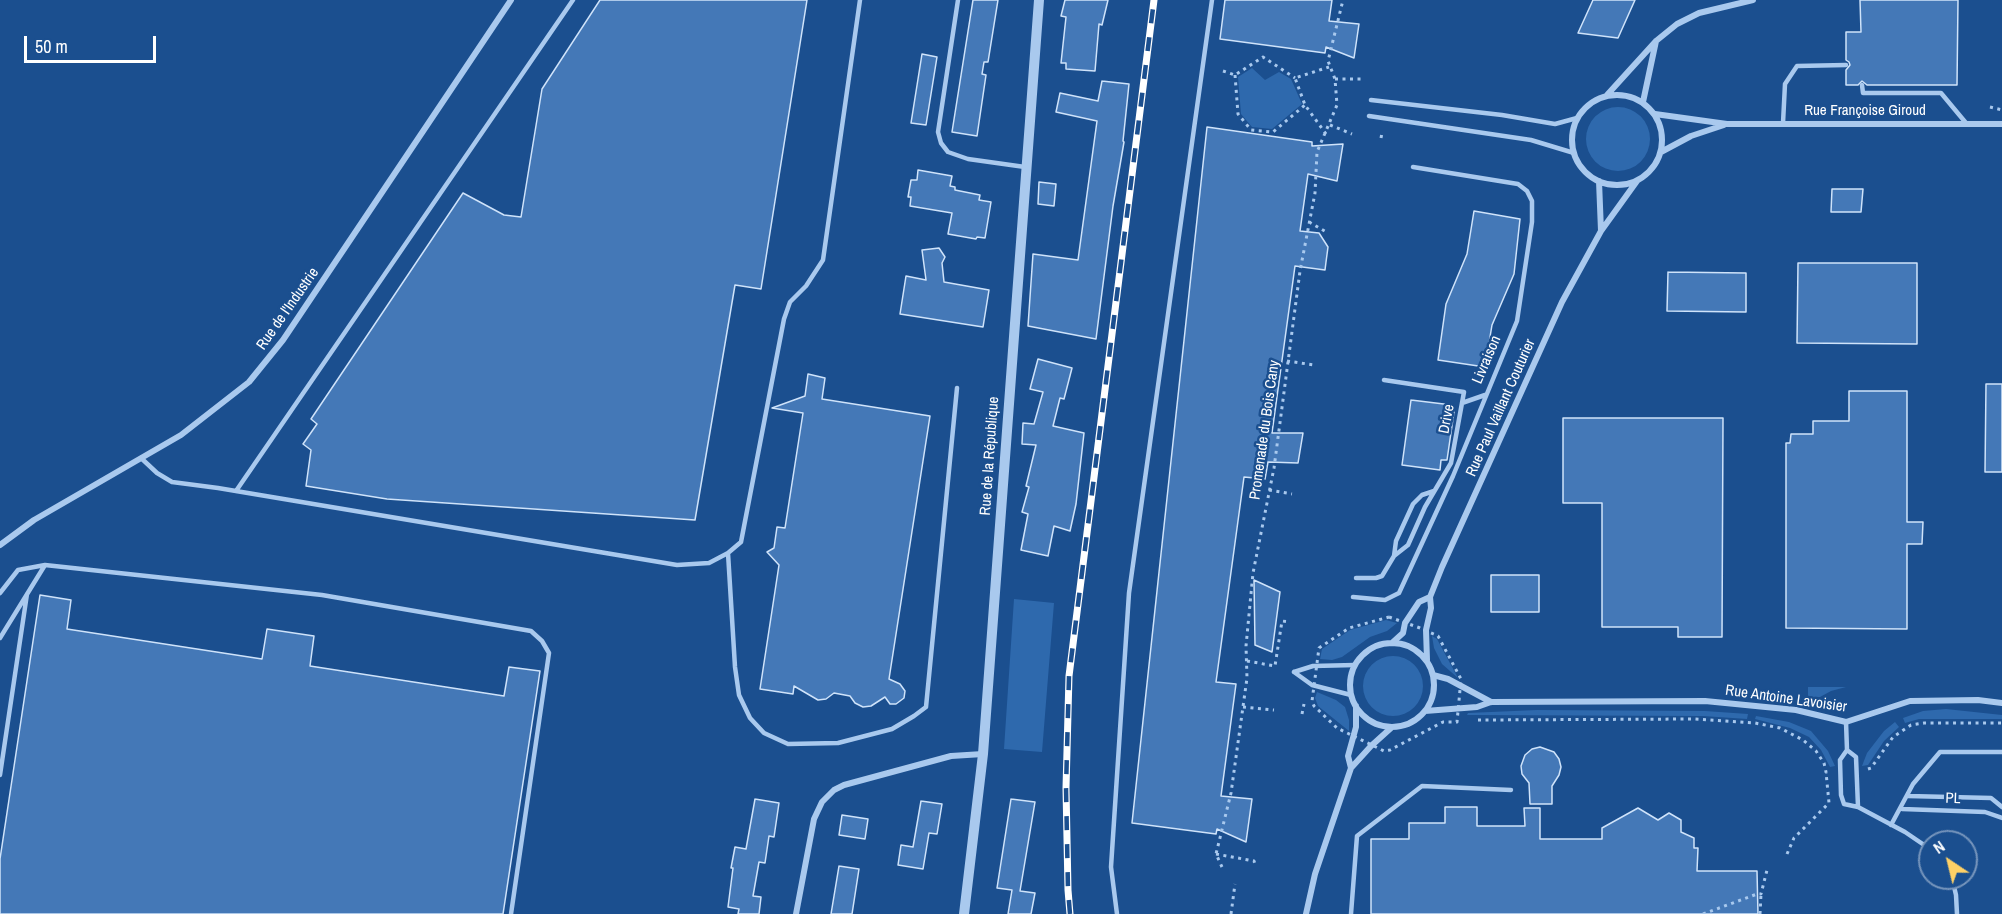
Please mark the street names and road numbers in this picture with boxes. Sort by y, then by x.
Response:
street label: Rue Françoise Giroud [1804,102,1926,120]
street label: Rue de l'Industrie [253,265,323,353]
street label: Livraison [1469,333,1505,387]
street label: Rue Paul Vaillant Couturier [1463,336,1539,480]
street label: Promenade du Bois Cany [1246,359,1284,501]
street label: Rue de la République [977,396,1003,516]
street label: Drive [1435,403,1459,435]
street label: Rue Antoine Lavoisier [1724,682,1848,716]
street label: PL [1945,790,1961,808]

